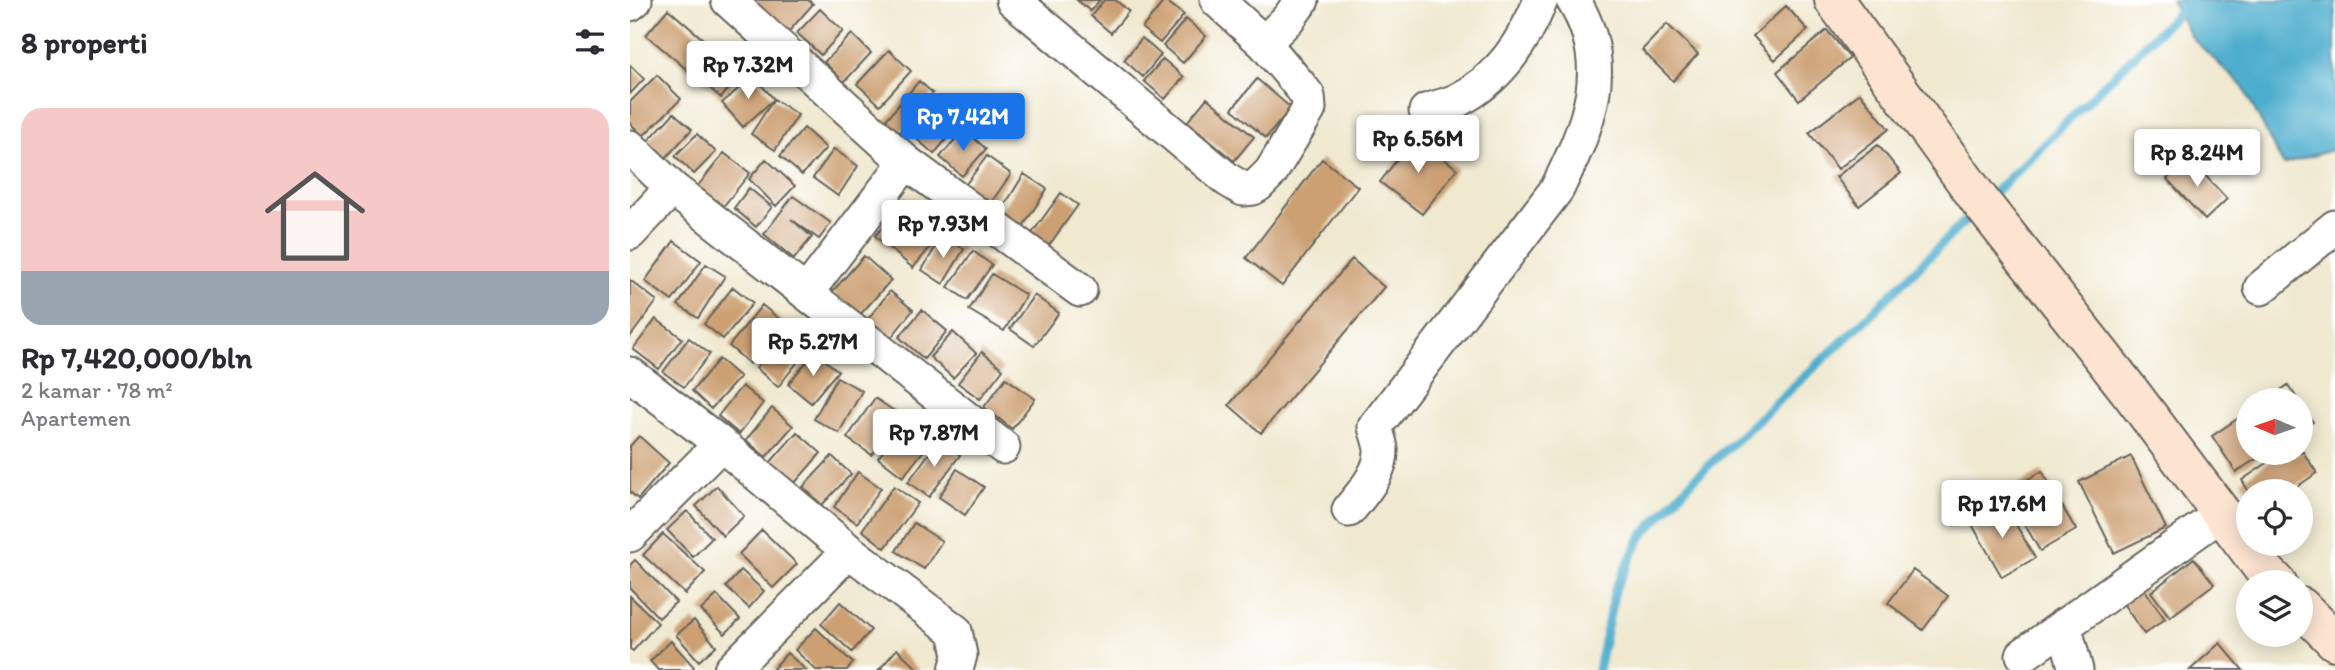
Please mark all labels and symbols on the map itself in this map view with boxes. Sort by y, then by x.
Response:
pin: Rp 7.32M [676,42,820,101]
pin: Rp 7.42M [891,94,1035,153]
pin: Rp 6.56M [1346,116,1490,175]
pin: Rp 8.24M [2125,130,2269,189]
pin: Rp 7.93M [871,201,1015,260]
pin: Rp 5.27M [741,318,885,378]
north arrow [2236,388,2314,466]
pin: Rp 7.87M [862,410,1006,469]
pin: Rp 17.6M [1930,480,2074,540]

